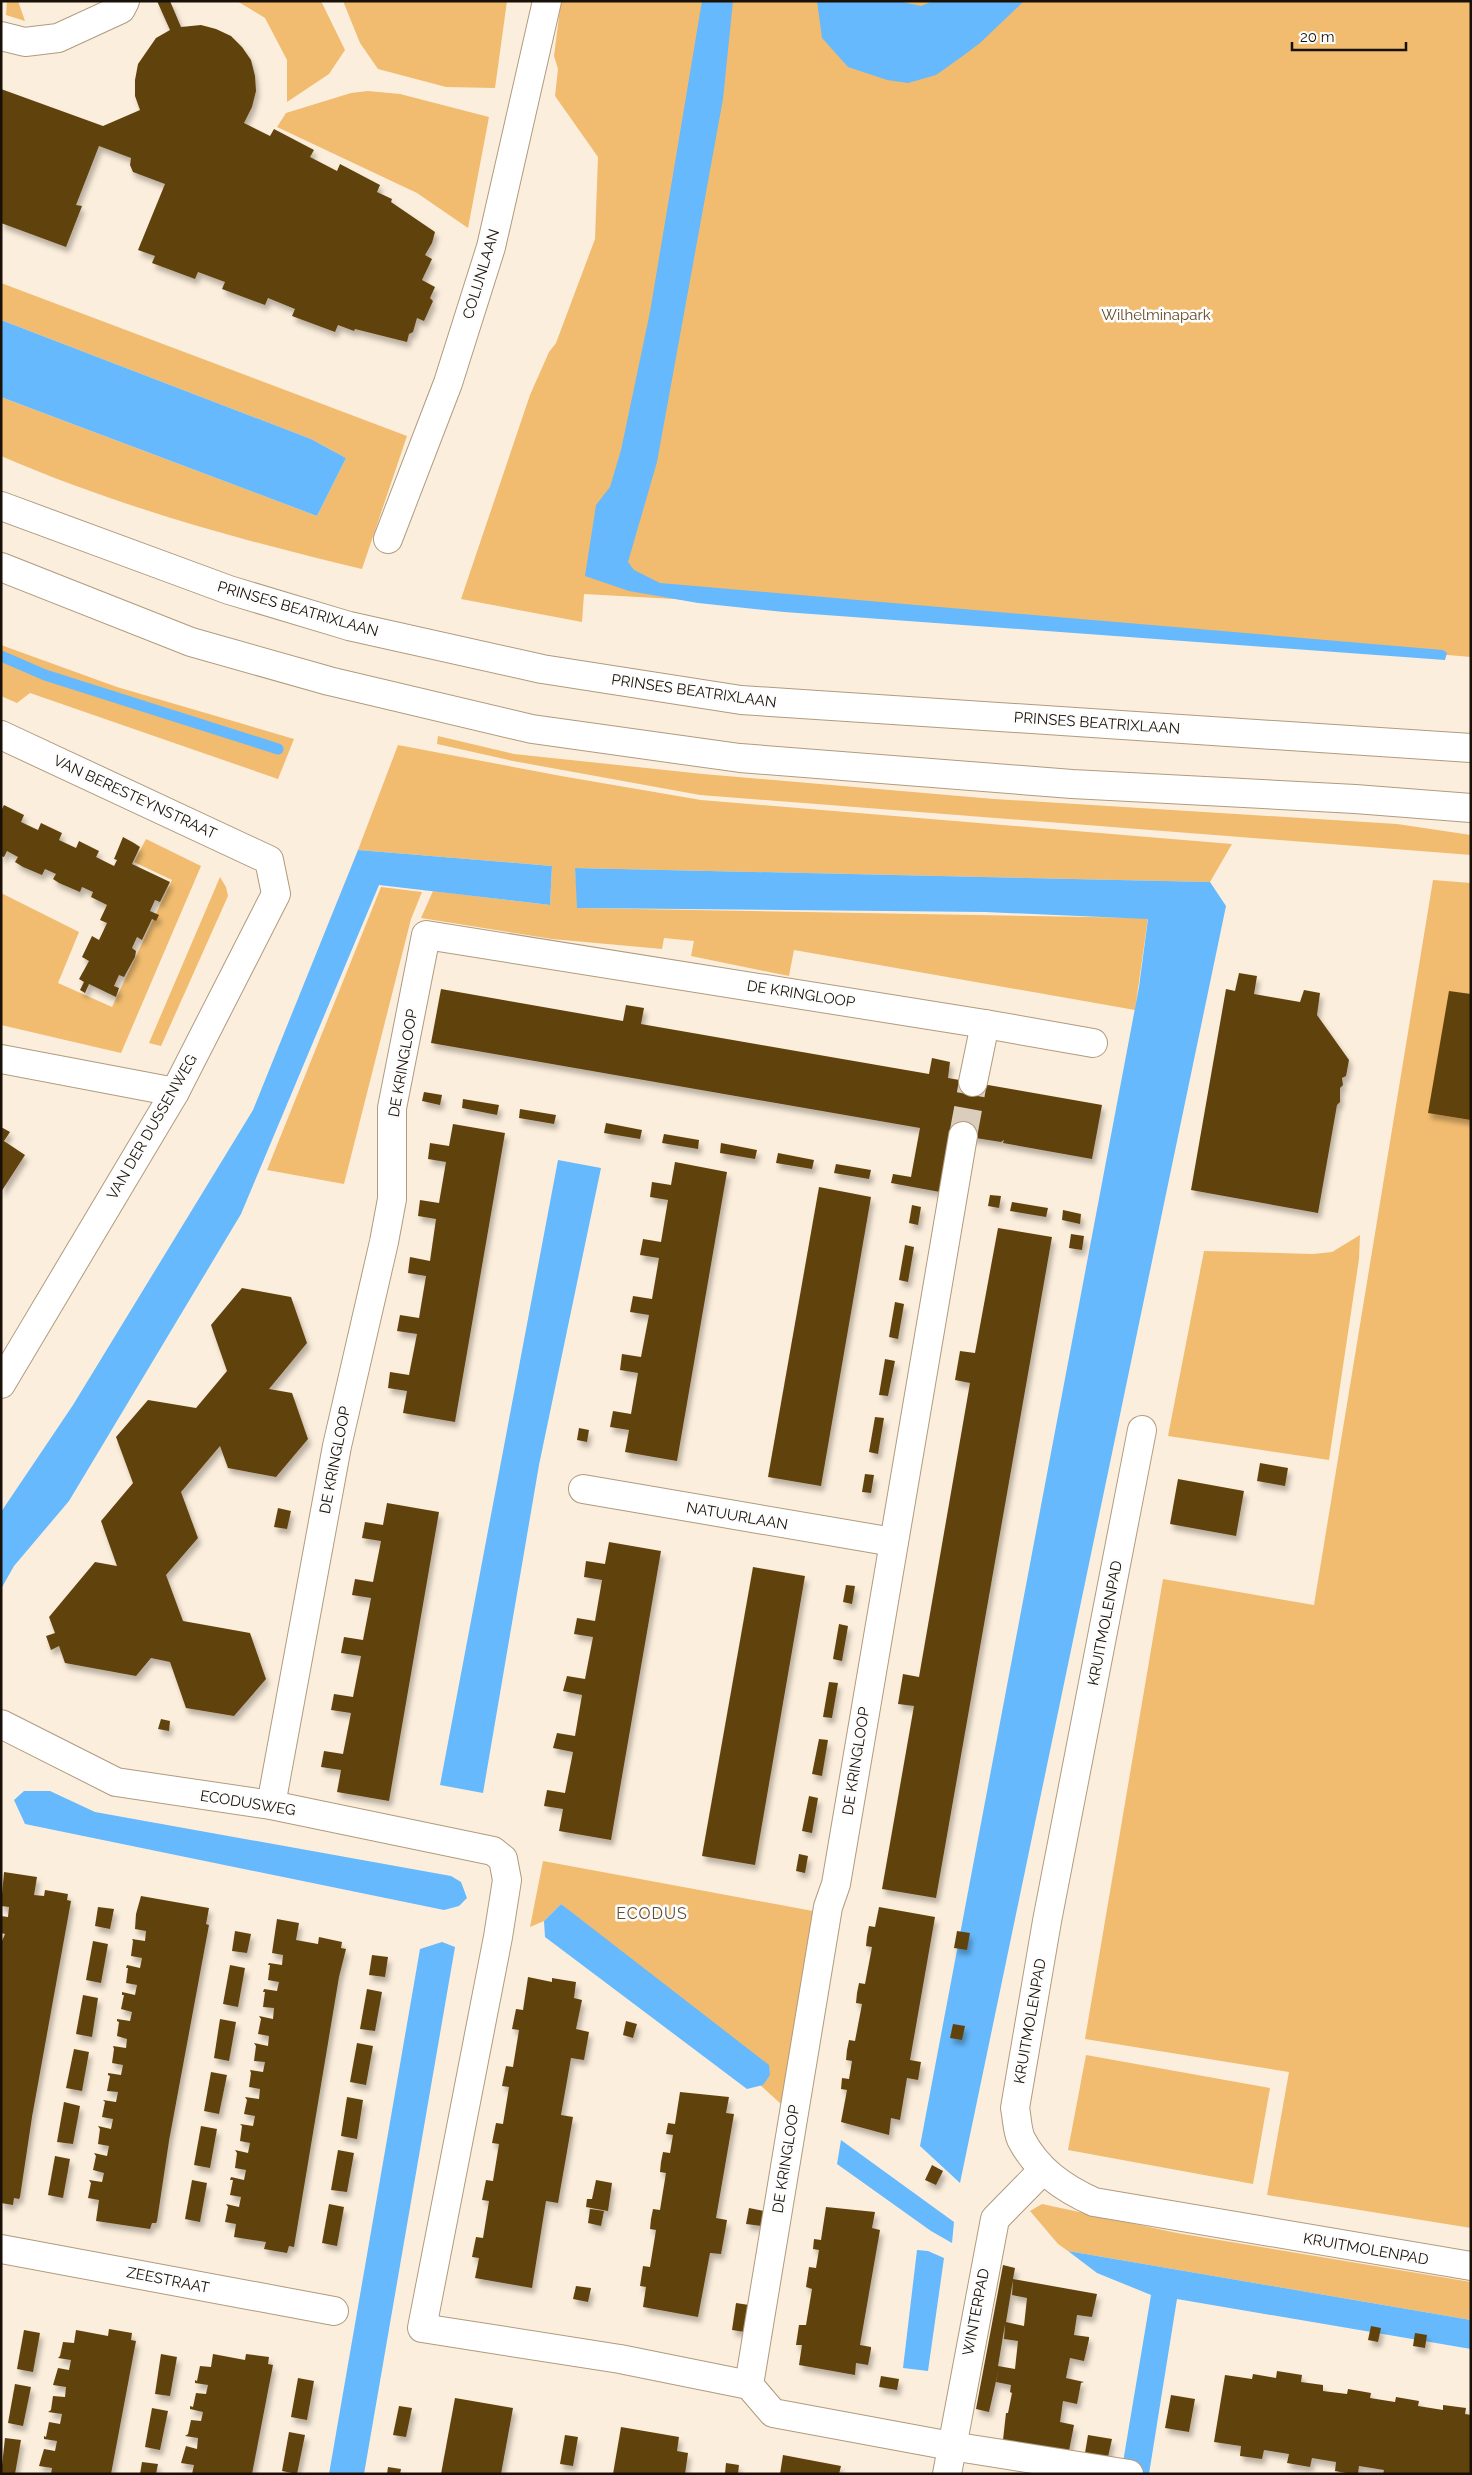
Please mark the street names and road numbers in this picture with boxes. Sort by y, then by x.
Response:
street label: COLIJNLAAN [459,227,503,321]
street label: PRINSES BEATRIXLAAN [215,577,381,641]
street label: PRINSES BEATRIXLAAN [610,670,778,712]
street label: PRINSES BEATRIXLAAN [1013,708,1181,738]
street label: VAN BERESTEYNSTRAAT [51,751,219,843]
street label: DE KRINGLOOP [746,977,856,1011]
street label: DE KRINGLOOP [385,1008,421,1118]
street label: VAN DER DUSSENWEG [103,1051,201,1203]
street label: DE KRINGLOOP [316,1405,354,1515]
street label: NATUURLAAN [685,1498,789,1534]
street label: KRUITMOLENPAD [1084,1559,1126,1687]
street label: DE KRINGLOOP [839,1706,873,1816]
street label: ECODUSWEG [199,1787,297,1819]
street label: KRUITMOLENPAD [1010,1957,1050,2085]
street label: DE KRINGLOOP [769,2104,803,2214]
street label: KRUITMOLENPAD [1302,2229,1430,2269]
street label: ZEESTRAAT [125,2263,211,2297]
street label: WINTERPAD [959,2267,993,2357]

